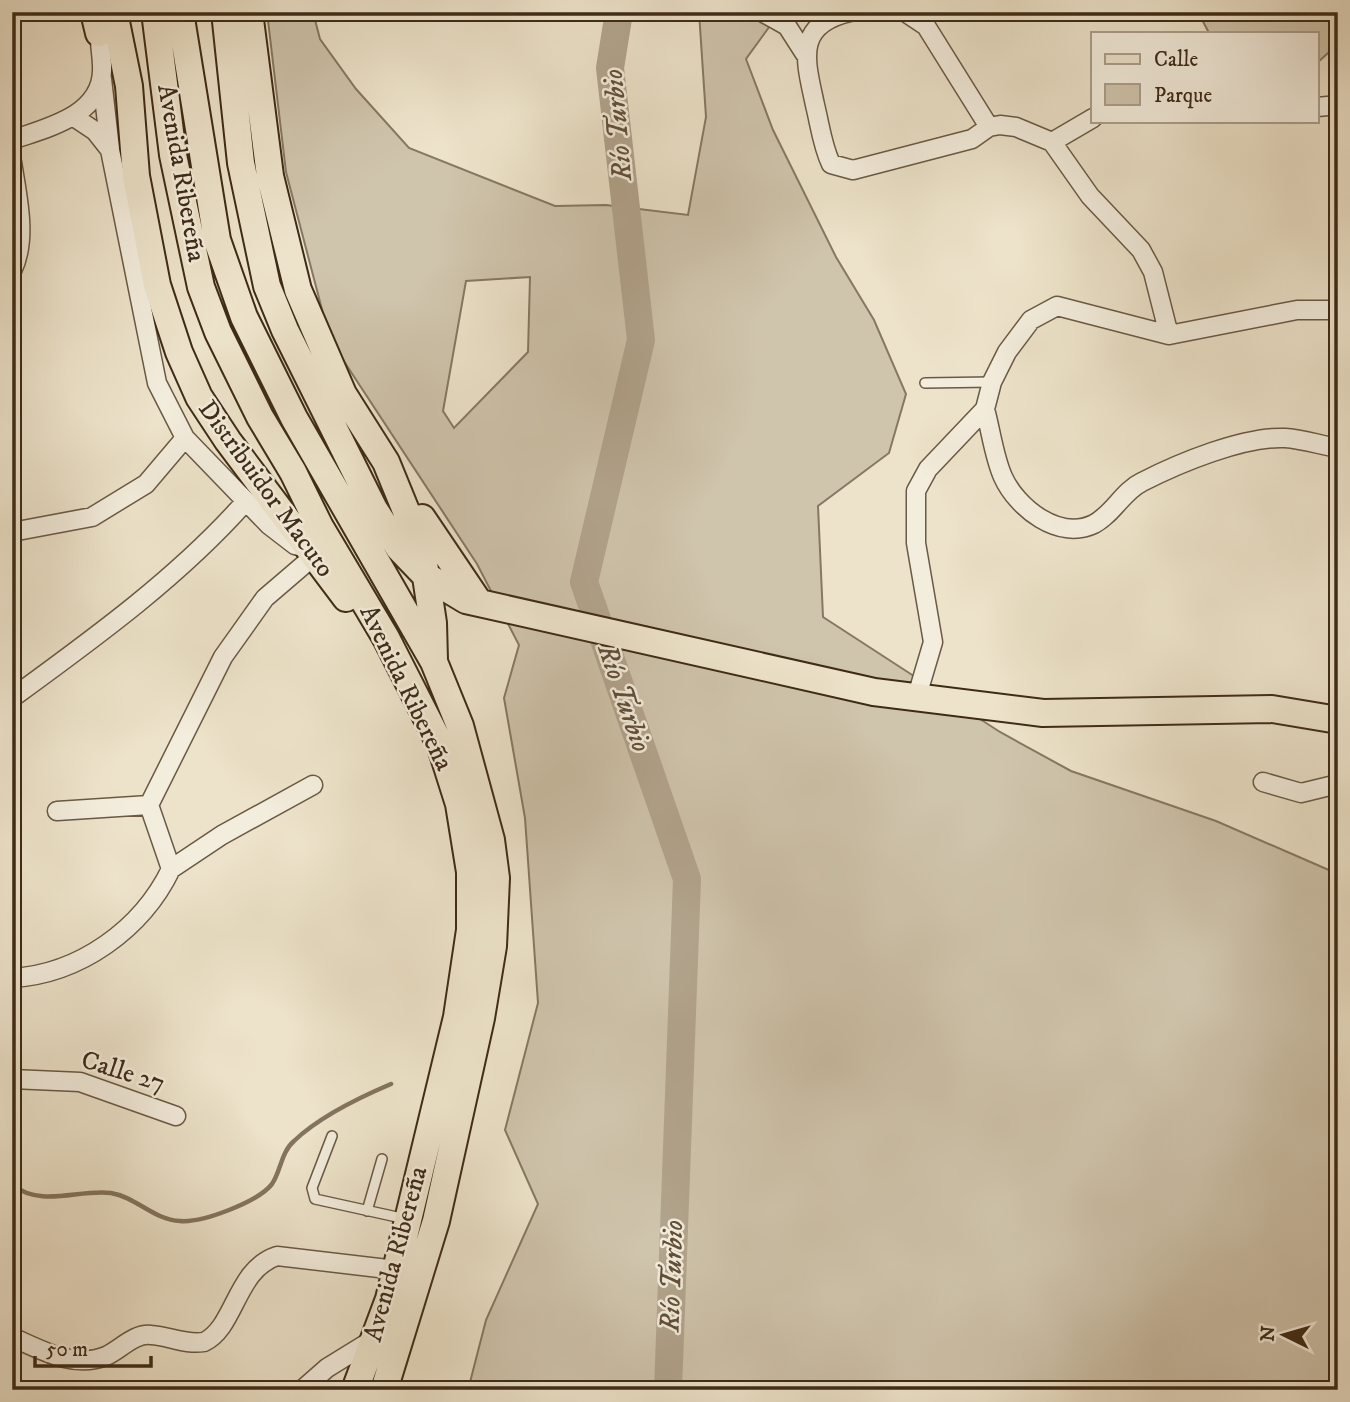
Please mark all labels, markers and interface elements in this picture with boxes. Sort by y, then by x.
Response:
legend [1091,32,1318,122]
text: Calle [1154,47,1198,73]
water label: Río Turbio [596,68,640,183]
street label: Avenida Ribereña [149,81,213,265]
text: Parque [1154,83,1212,109]
street label: Distribuidor Macuto [191,394,341,584]
street label: Avenida Ribereña [352,600,460,776]
water label: Río Turbio [589,638,659,757]
street label: Calle 27 [77,1044,169,1100]
street label: Avenida Ribereña [357,1163,435,1345]
water label: Río Turbio [653,1219,691,1334]
north arrow [1248,1300,1318,1370]
text: N [1256,1324,1281,1342]
scale bar [35,1325,150,1369]
text: 50 m [46,1337,88,1363]

